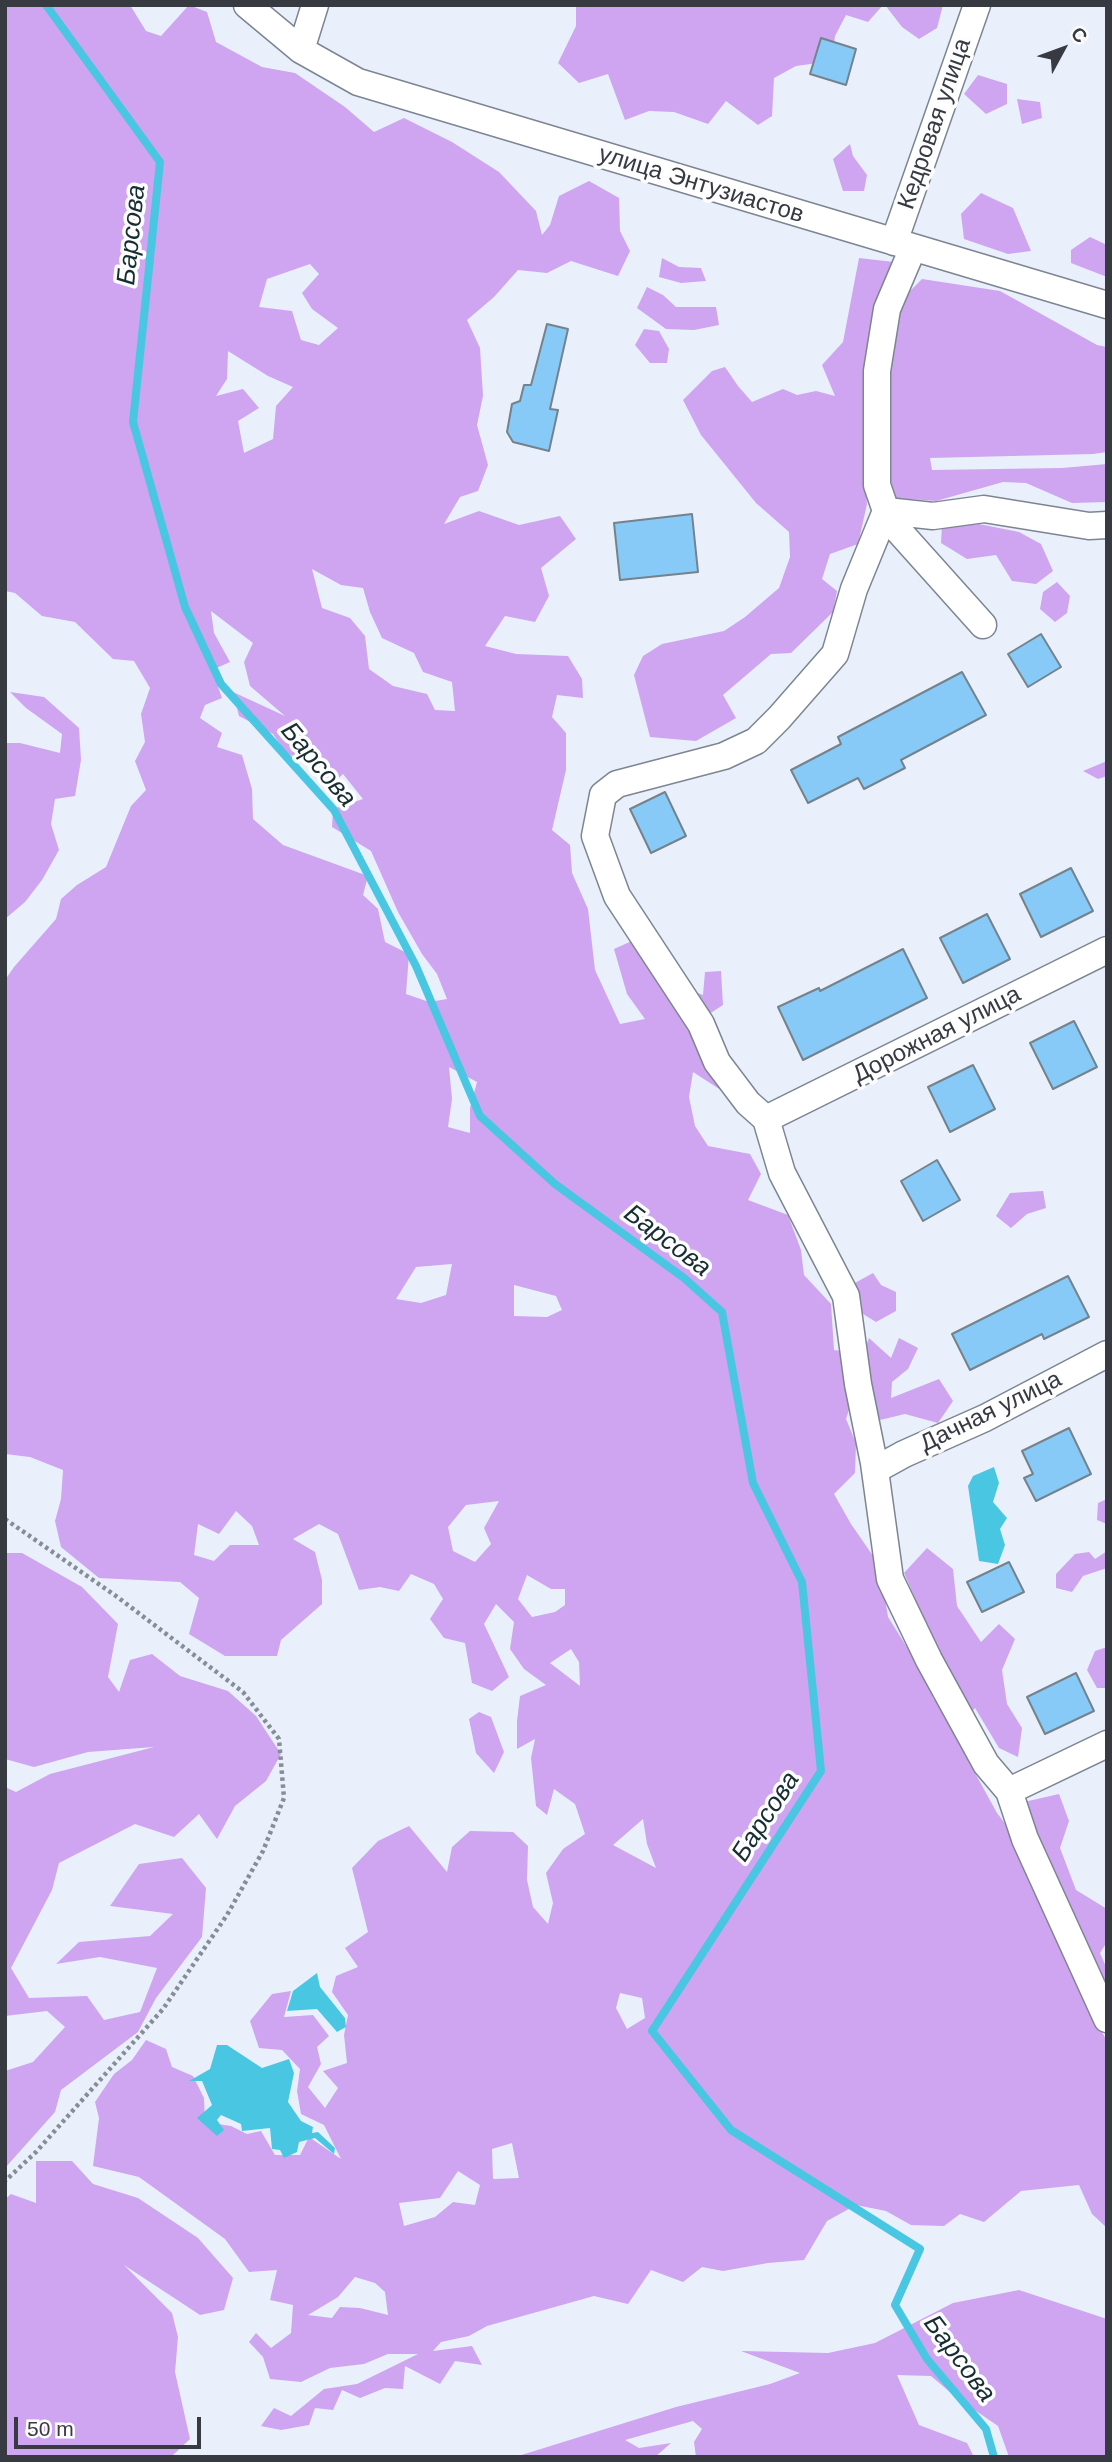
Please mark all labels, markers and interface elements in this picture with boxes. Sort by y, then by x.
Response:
north arrow [1028,14,1098,84]
text: С [1067,23,1092,47]
street label: Кедровая улица [892,35,978,213]
street label: улица Энтузиастов [595,140,807,230]
water label: Барсова [111,183,153,287]
water label: Барсова [274,716,362,814]
street label: Дорожная улица [848,980,1026,1090]
water label: Барсова [617,1198,717,1284]
street label: Дачная улица [916,1365,1066,1459]
water label: Барсова [725,1766,807,1868]
water label: Барсова [916,2309,1002,2409]
scale bar [18,2402,205,2446]
text: 50 m [27,2417,74,2440]

